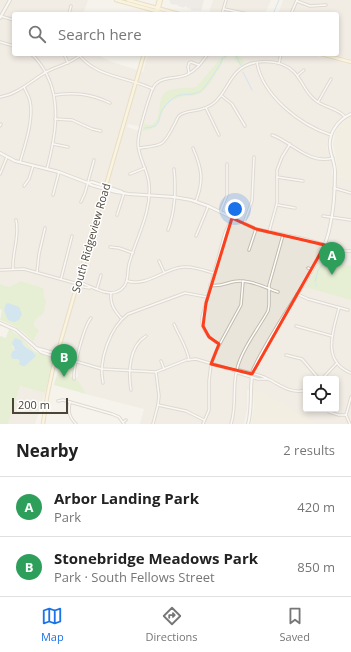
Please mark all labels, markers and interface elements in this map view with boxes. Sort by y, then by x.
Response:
search box [12,12,339,56]
icon: search [26,23,48,45]
text: Search here [58,24,142,44]
street label: South Ridgeview Road [68,181,113,294]
your location [225,199,245,219]
pin: A [319,242,345,275]
pin: B [51,344,77,377]
map controls [303,376,339,412]
button: locate [303,376,339,412]
scale bar [12,396,68,415]
text: 200 m [18,397,50,412]
text: Nearby [16,439,78,462]
text: 2 results [283,441,335,459]
text: Arbor Landing Park [54,488,199,508]
text: A [25,498,33,516]
text: 420 m [297,498,335,516]
text: Park [54,508,81,526]
text: Stonebridge Meadows Park [54,548,258,568]
text: B [25,558,33,576]
text: 850 m [297,558,335,576]
text: Park · South Fellows Street [54,568,215,586]
tab: Map [41,605,64,644]
tab: Directions [146,605,198,644]
tab: Saved [279,605,310,644]

